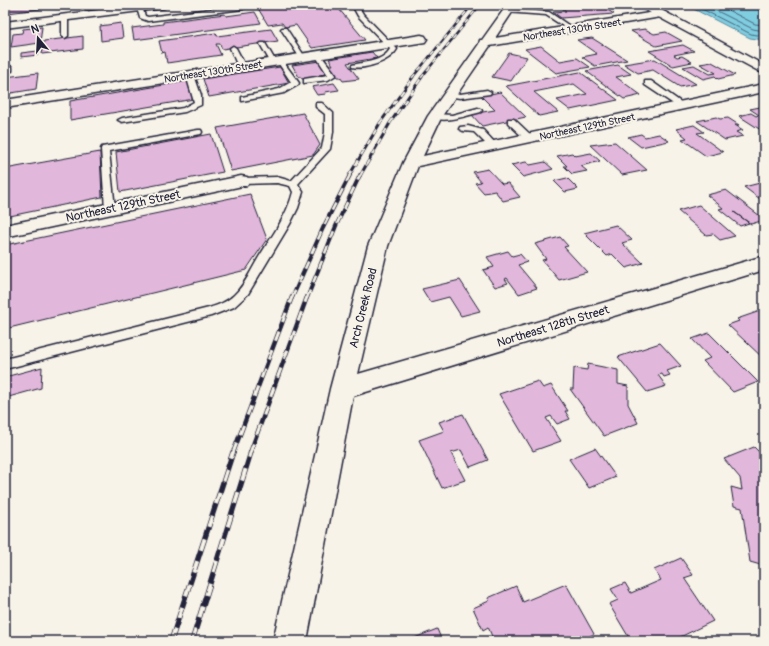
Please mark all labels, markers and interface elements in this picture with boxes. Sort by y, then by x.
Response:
street label: Northeast 130th Street [522,16,623,44]
north arrow [18,18,58,58]
text: N [30,21,41,36]
street label: Northeast 130th Street [163,58,264,86]
street label: Northeast 129th Street [538,111,637,143]
street label: Northeast 129th Street [64,187,182,226]
street label: Arch Creek Road [346,266,381,350]
street label: Northeast 128th Street [495,302,611,351]

